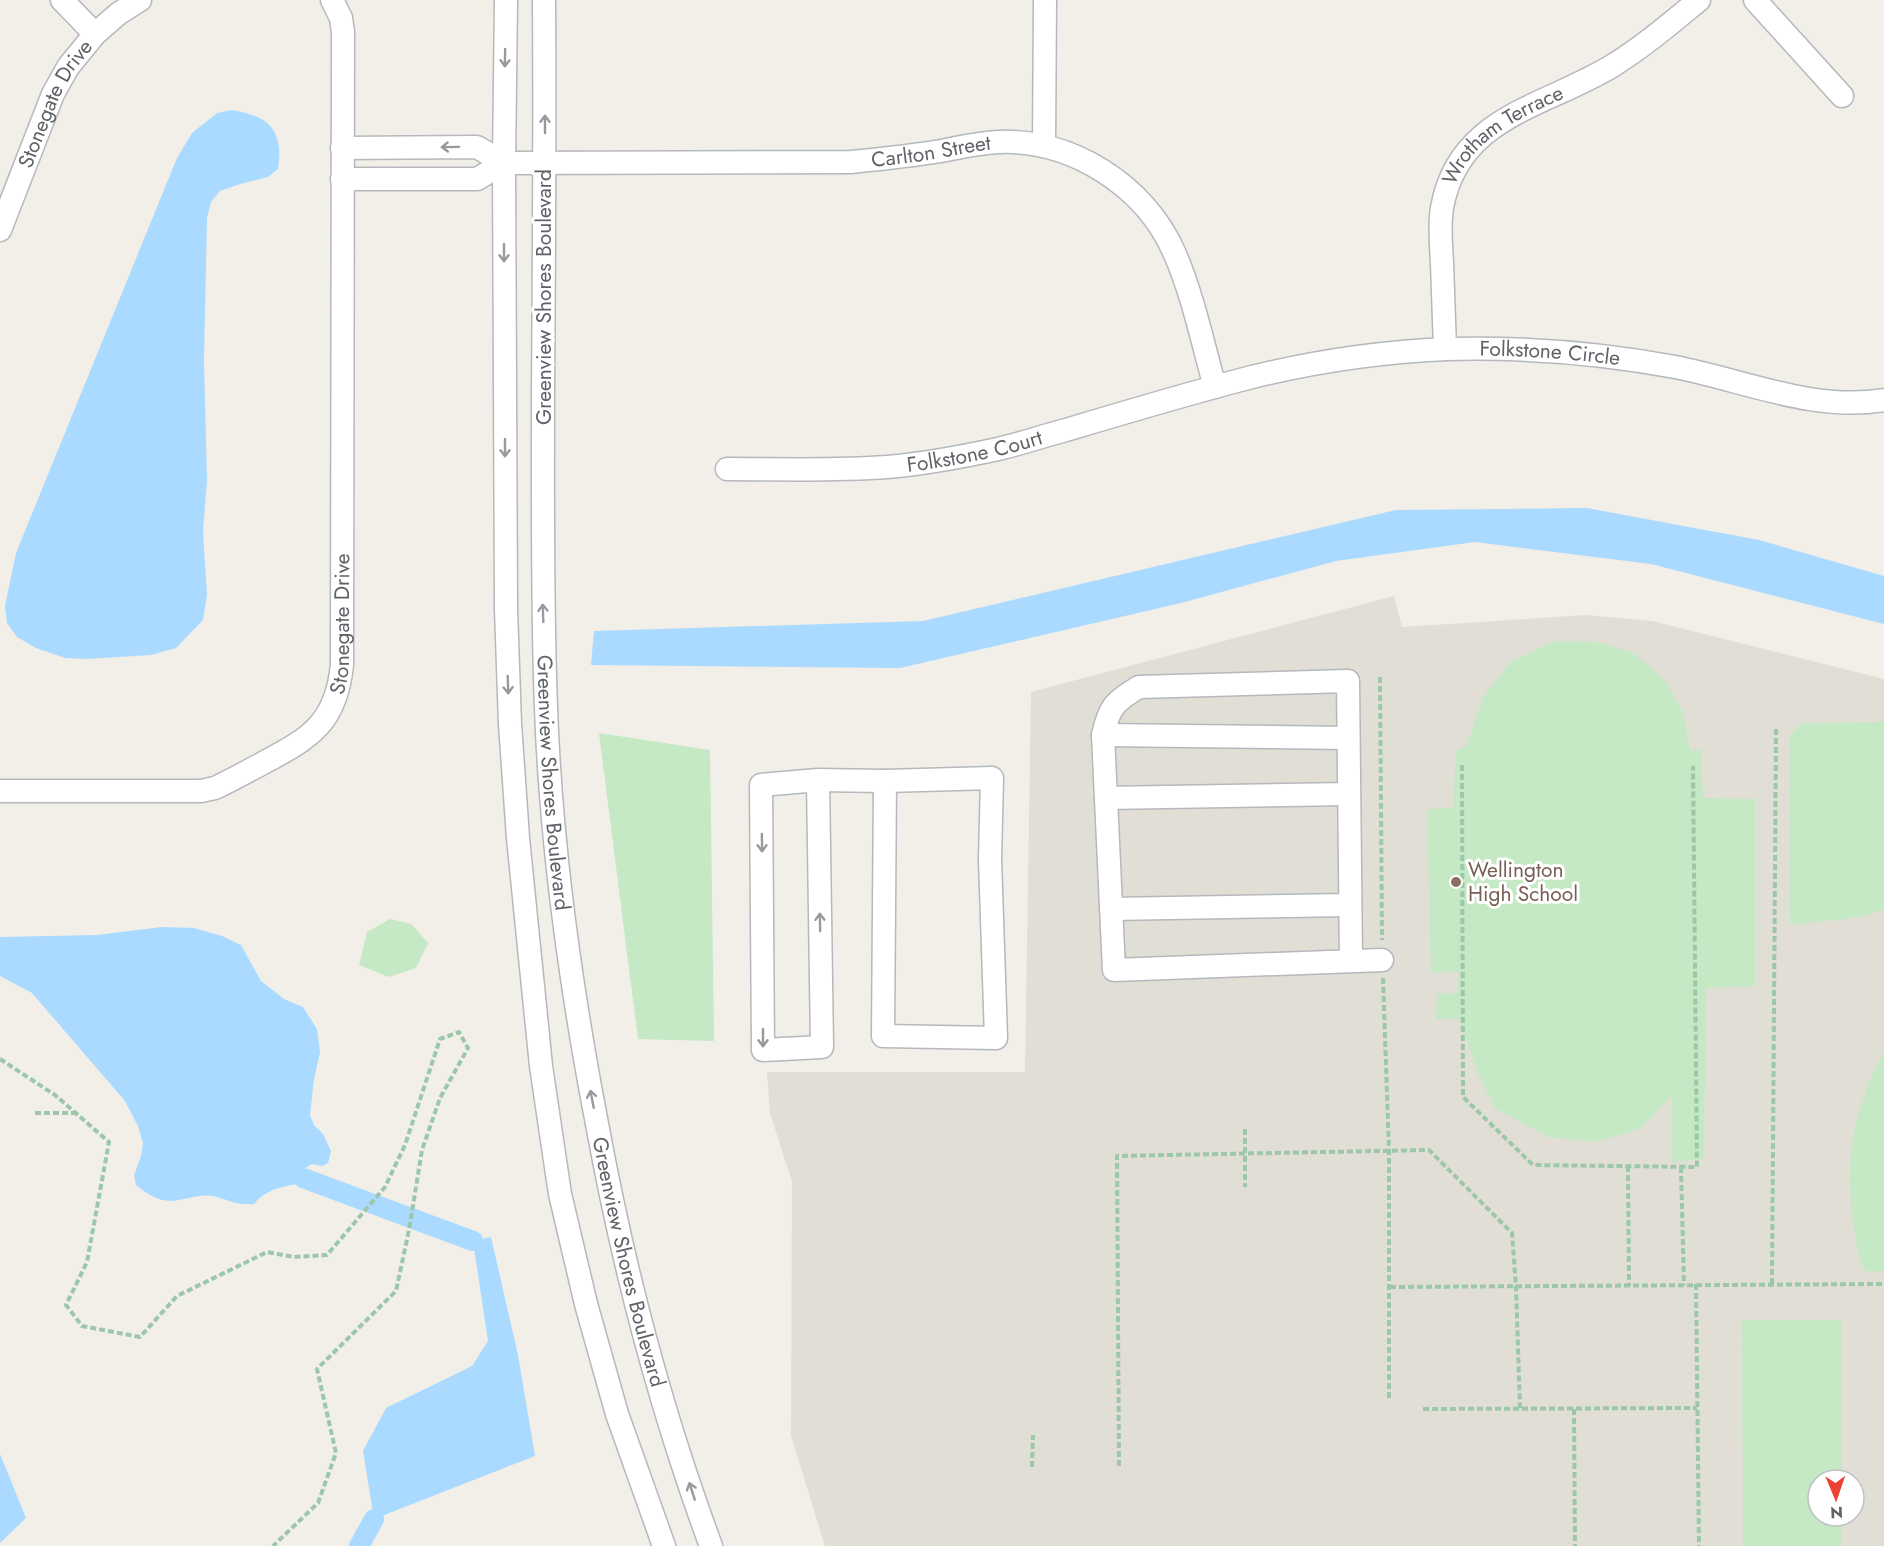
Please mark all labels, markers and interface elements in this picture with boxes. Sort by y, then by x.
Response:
street label: Stonegate Drive [11,33,100,173]
one-way arrow [500,48,511,68]
street label: Wrotham Terrace [1435,78,1568,190]
one-way arrow [539,114,551,134]
street label: Carlton Street [870,128,992,175]
one-way arrow [441,141,461,153]
street label: Greenview Shores Boulevard [529,169,559,425]
one-way arrow [498,243,510,263]
street label: Folkstone Circle [1479,334,1622,373]
street label: Folkstone Court [905,423,1046,480]
one-way arrow [499,438,511,458]
street label: Stonegate Drive [322,553,357,698]
one-way arrow [537,603,549,623]
street label: Greenview Shores Boulevard [529,655,578,912]
one-way arrow [503,675,514,695]
one-way arrow [756,833,767,853]
place label: Wellington High School [1468,855,1578,909]
marker: Wellington High School [1449,875,1463,889]
one-way arrow [814,913,826,933]
one-way arrow [757,1028,769,1048]
one-way arrow [586,1089,597,1109]
street label: Greenview Shores Boulevard [585,1134,673,1390]
north arrow [1806,1468,1866,1528]
one-way arrow [686,1482,697,1501]
text: N [1830,1501,1843,1524]

